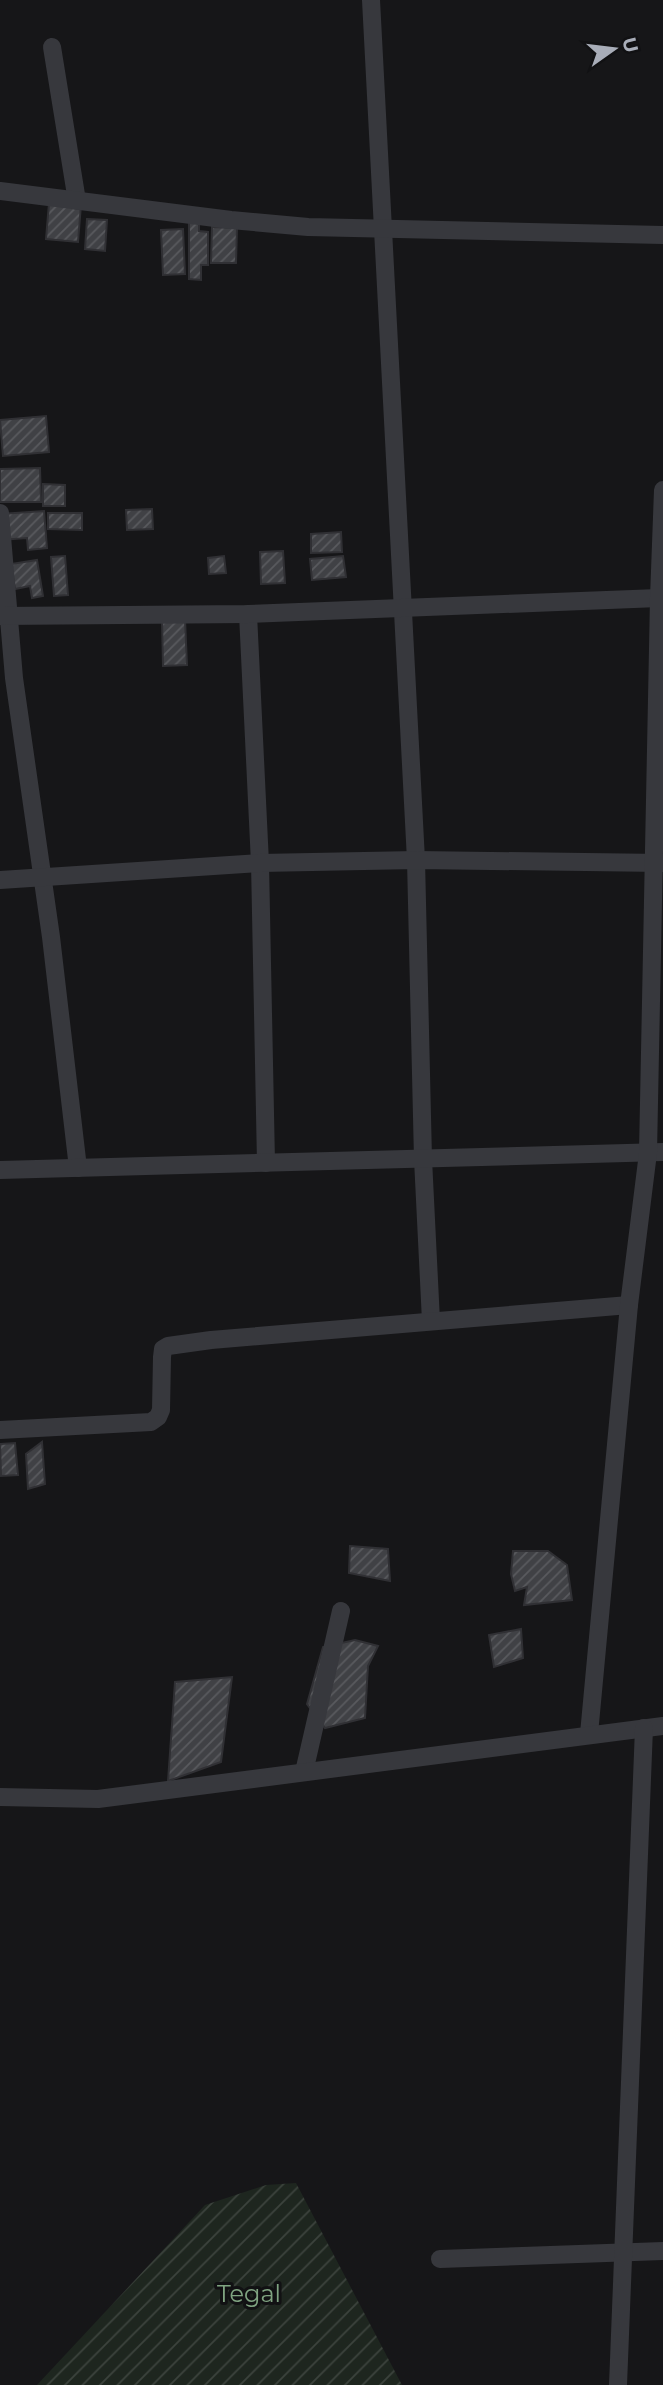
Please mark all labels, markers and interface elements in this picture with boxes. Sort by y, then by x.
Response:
north arrow [579,14,649,84]
text: U [617,35,643,55]
park label: Tegal [217,2279,281,2308]

